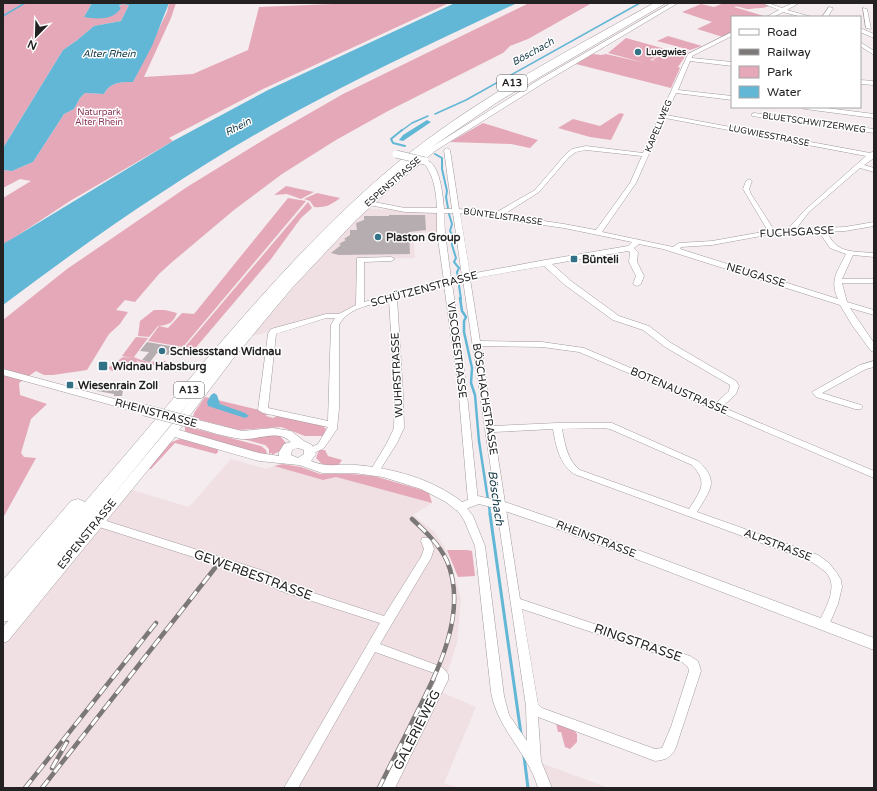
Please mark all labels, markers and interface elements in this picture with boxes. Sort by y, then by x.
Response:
north arrow [16,16,56,56]
legend [731,16,861,108]
text: Road [767,25,797,39]
water label: Böschach [510,35,557,68]
text: N [26,37,39,52]
text: Railway [767,45,811,59]
marker: Luegwies [633,47,643,57]
place label: Luegwies [646,47,687,58]
water label: Alter Rhein [82,48,136,60]
text: Park [767,65,793,79]
road number: A13 [497,75,527,91]
text: Water [767,85,802,99]
street label: KAPELLWEG [643,98,675,154]
park label: Naturpark Alter Rhein [75,107,123,128]
street label: BLUETSCHWITZERWEG [761,110,867,136]
water label: Rhein [223,115,254,139]
street label: LUGWIESSTRASSE [728,123,811,149]
street label: ESPENSTRASSE [363,154,424,209]
street label: BÜNTELISTRASSE [463,206,544,228]
street label: FUCHSGASSE [759,224,835,240]
place label: Plaston Group [386,231,461,245]
marker: Plaston Group [373,232,383,242]
place label: Bünteli [582,253,619,266]
marker: Bünteli [569,254,579,264]
street label: NEUGASSE [725,260,787,290]
street label: SCHÜTZENSTRASSE [369,268,479,310]
street label: VISCOSESTRASSE [445,301,469,399]
street label: WUHRSTRASSE [388,332,406,418]
street label: BÖSCHACHSTRASSE [470,342,500,456]
place label: Schiessstand Widnau [170,345,282,358]
marker: Schiessstand Widnau [157,346,167,356]
marker: Widnau Habsburg [97,360,109,372]
place label: Widnau Habsburg [112,360,206,374]
street label: BOTENAUSTRASSE [628,365,730,417]
place label: Wiesenrain Zoll [78,379,158,392]
marker: Wiesenrain Zoll [65,380,75,390]
road number: A13 [174,382,204,398]
street label: RHEINSTRASSE [113,396,199,430]
water label: Böschach [485,470,507,527]
street label: ESPENSTRASSE [55,496,119,572]
street label: RHEINSTRASSE [554,518,638,560]
street label: ALPSTRASSE [742,526,814,564]
street label: GEWERBESTRASSE [192,546,314,604]
street label: RINGSTRASSE [592,620,684,666]
street label: GALERIEWEG [390,687,444,773]

